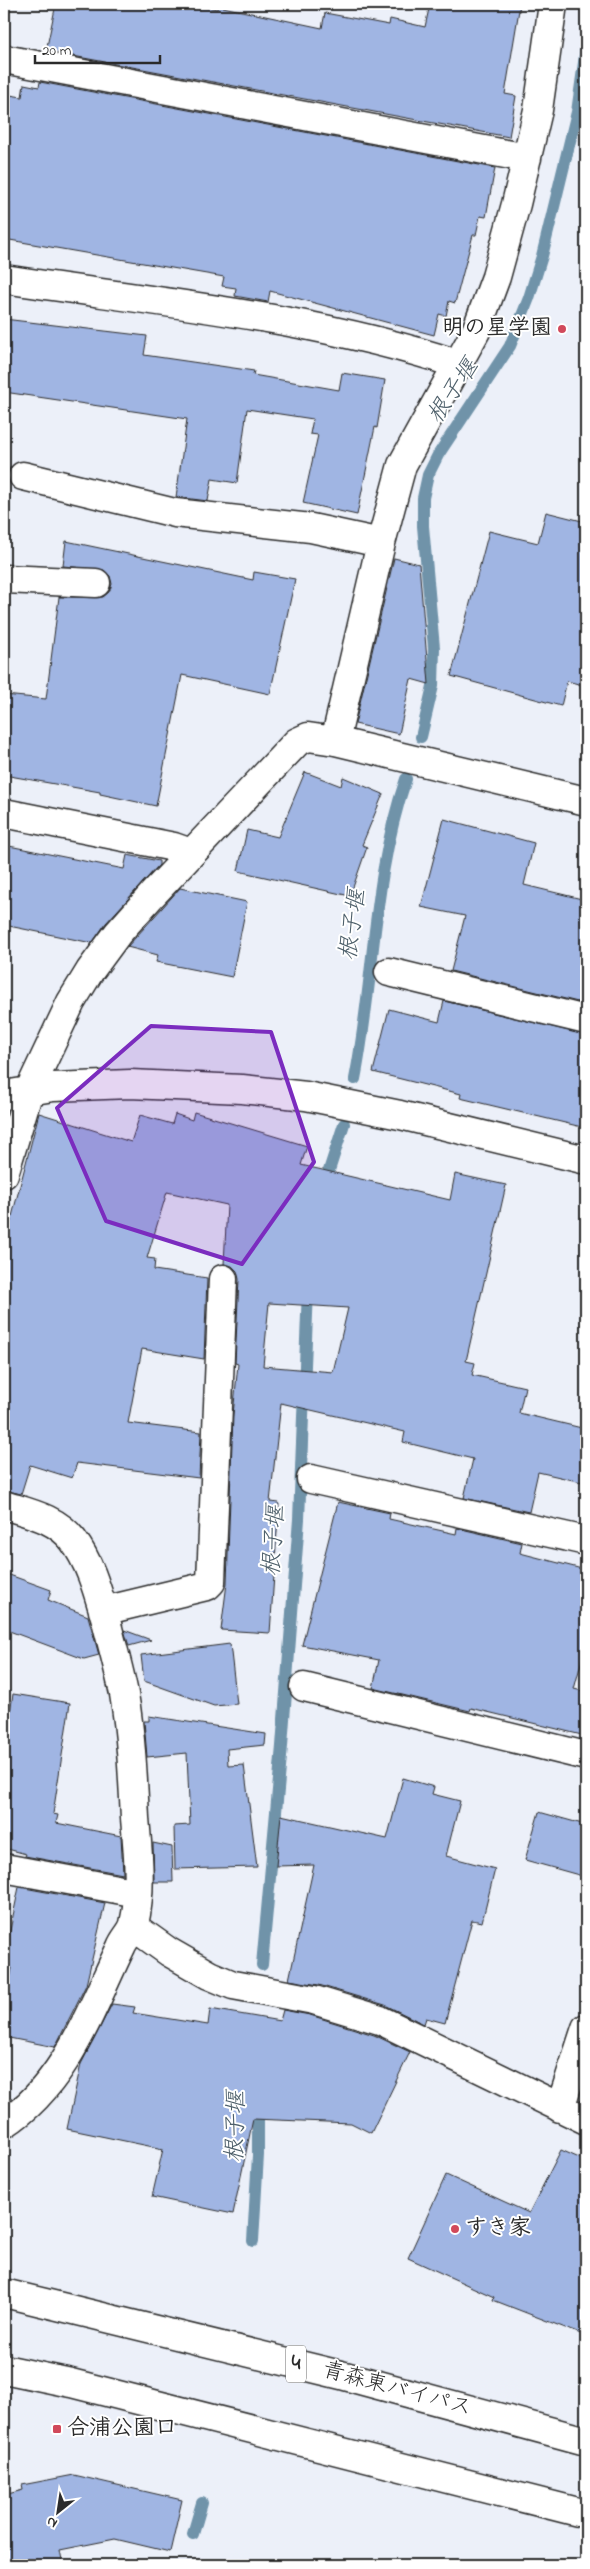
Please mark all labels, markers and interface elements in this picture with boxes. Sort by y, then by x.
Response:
scale bar [35,32,160,64]
text: 20 m [42,40,72,62]
place label: 明の星学園 [442,313,552,345]
marker: 明の星学園 [556,323,568,335]
water label: 根子堰 [419,350,490,432]
water label: 根子堰 [332,884,377,963]
water label: 根子堰 [255,1501,295,1578]
water label: 根子堰 [219,2088,255,2163]
place label: すき家 [465,2213,531,2245]
marker: すき家 [449,2223,461,2235]
road number: 4 [286,2346,306,2382]
street label: 青森東バイパス [319,2355,475,2425]
place label: 合浦公園口 [67,2413,177,2445]
marker: 合浦公園口 [51,2423,63,2435]
north arrow [32,2486,82,2536]
text: N [43,2511,62,2533]

